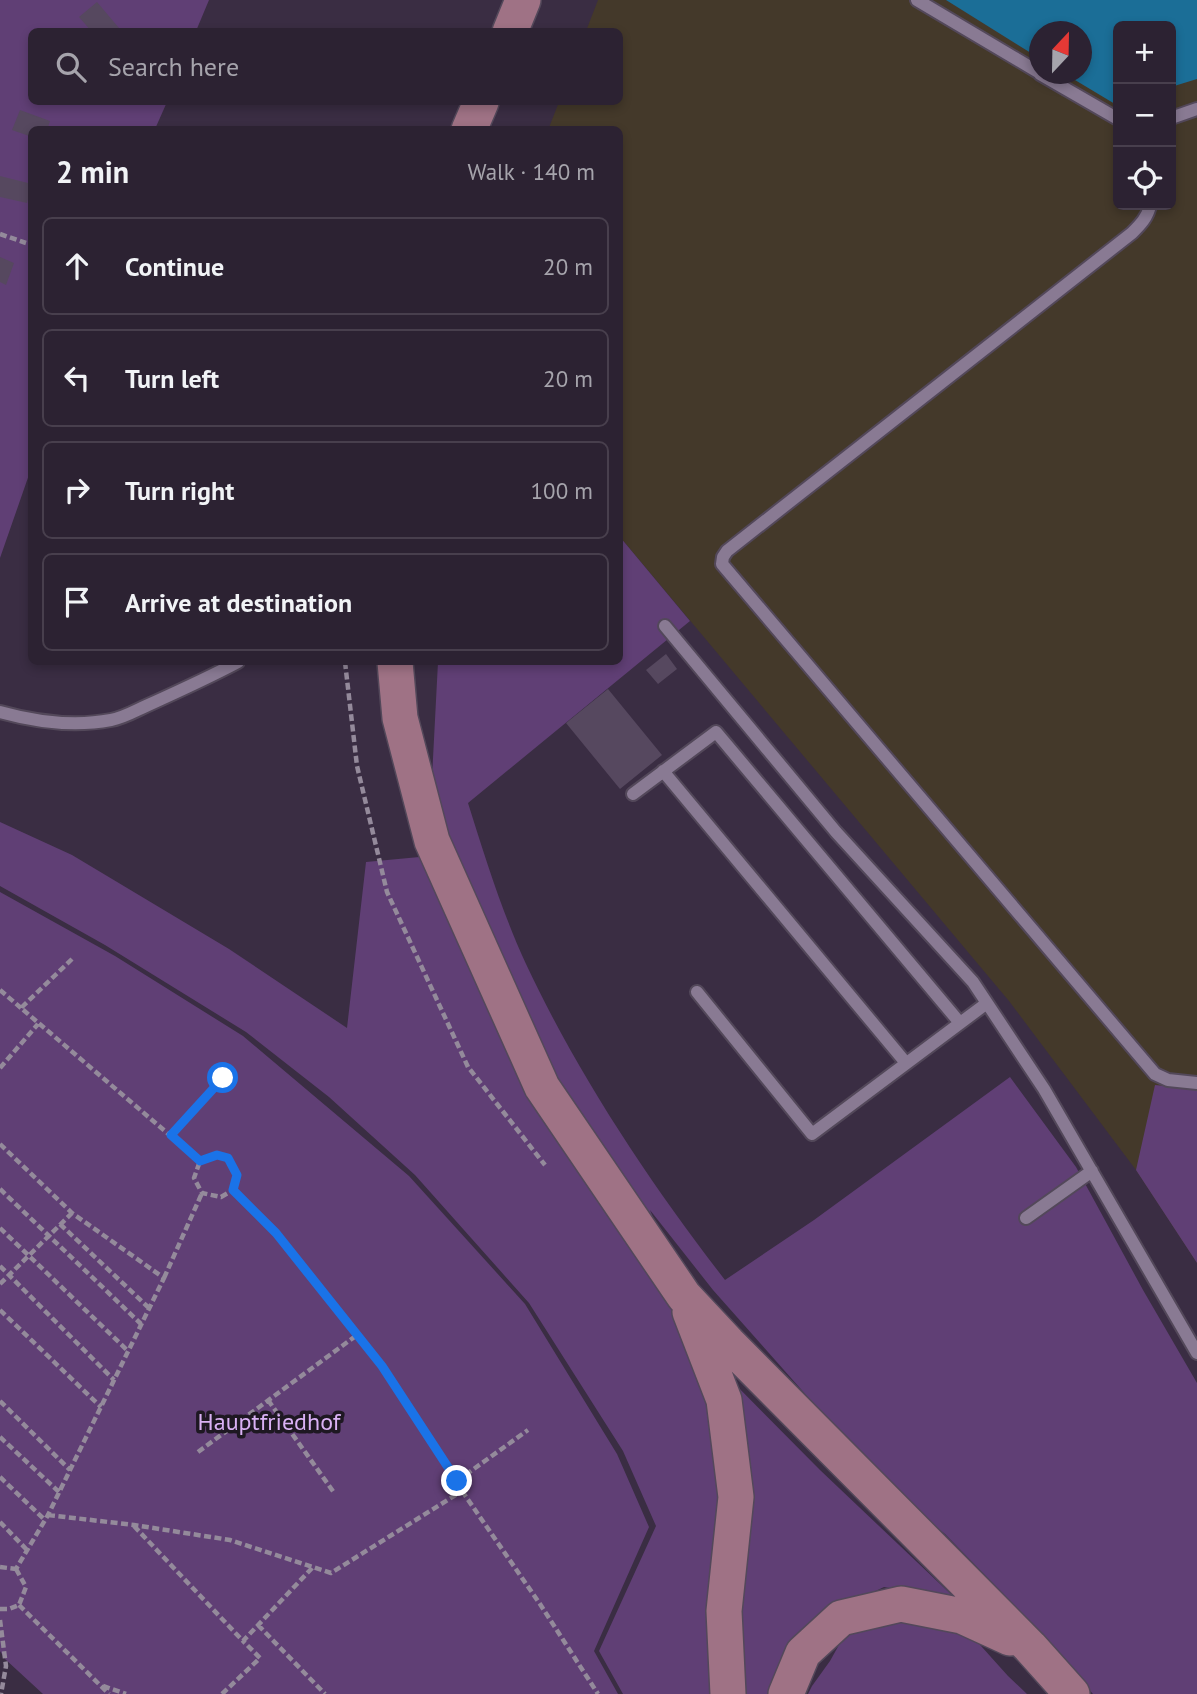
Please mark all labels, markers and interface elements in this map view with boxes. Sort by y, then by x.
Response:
north arrow [1029,21,1092,84]
map controls [1113,21,1176,210]
button: + [1113,21,1176,84]
search box [28,28,623,105]
icon: search [52,48,90,86]
text: Search here [108,50,239,83]
button: − [1113,84,1176,147]
button: locate [1113,147,1176,210]
text: 2 min [56,152,129,191]
text: Walk · 140 m [468,157,595,186]
icon: ahead [58,247,96,285]
text: Continue [125,250,224,283]
text: 20 m [543,252,593,281]
icon: left [58,359,96,397]
text: Turn left [125,362,219,395]
text: 20 m [543,364,593,393]
icon: right [58,471,96,509]
text: Turn right [125,474,234,507]
text: 100 m [531,476,593,505]
icon: arrive [58,583,96,621]
text: Arrive at destination [125,586,352,619]
route start [207,1062,238,1093]
park label: Hauptfriedhof [198,1406,342,1437]
route end [441,1465,472,1496]

